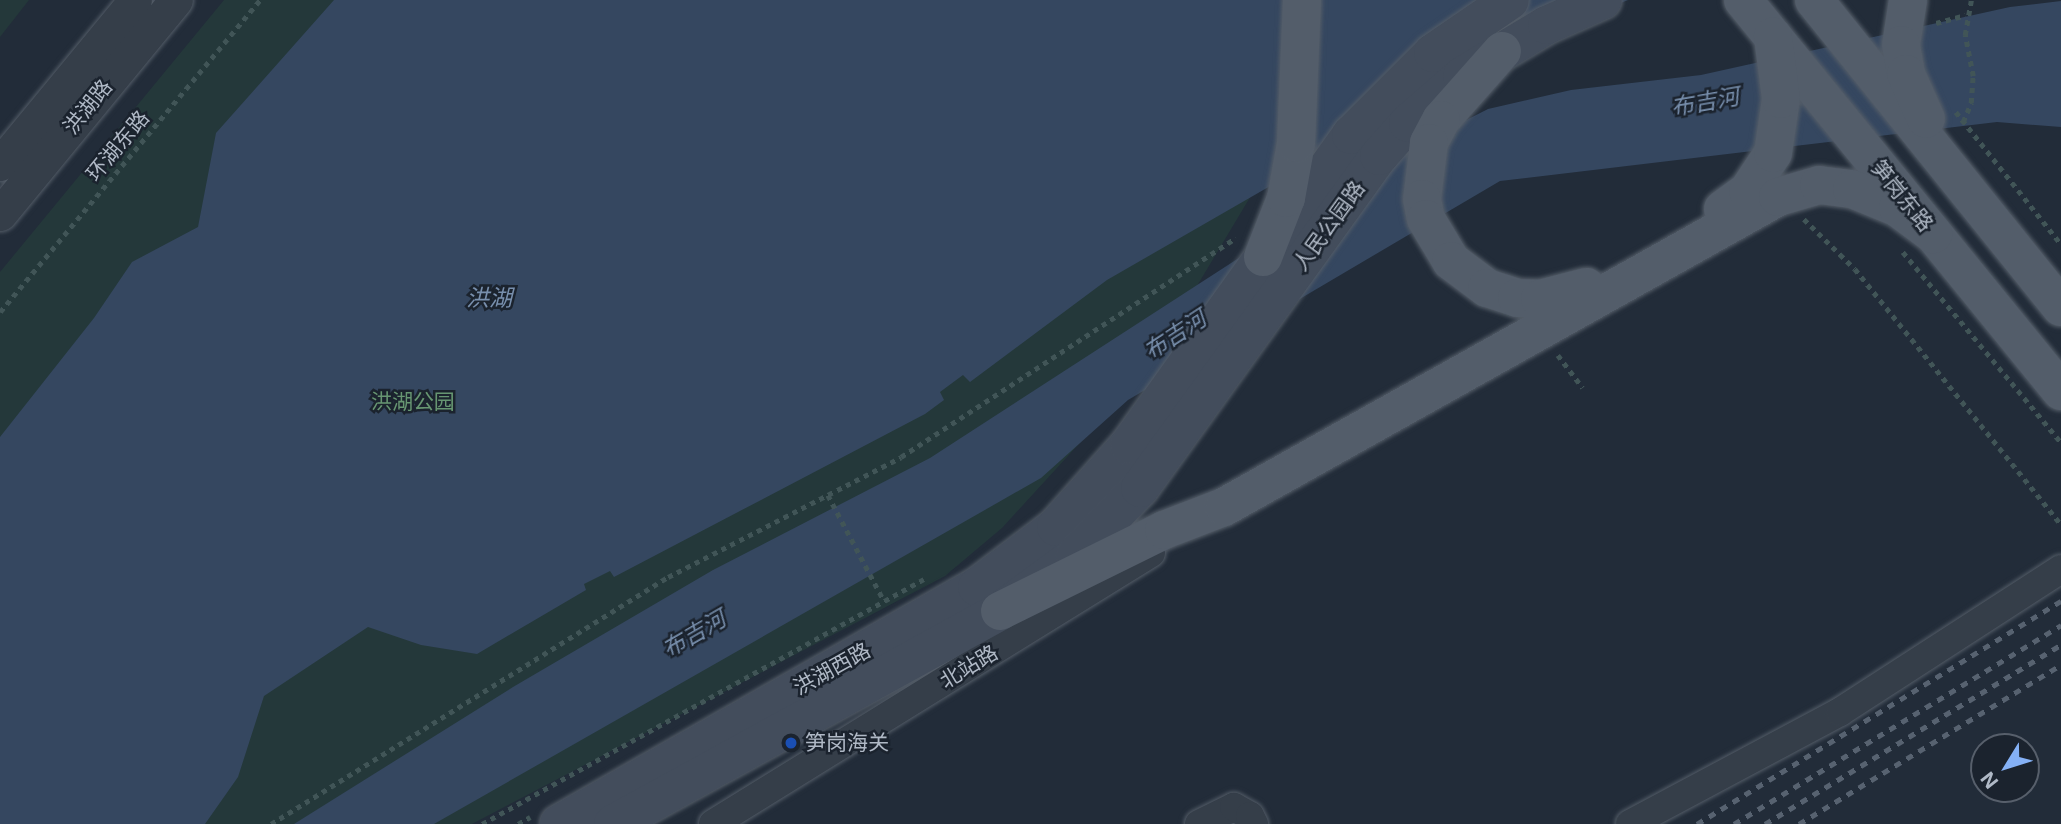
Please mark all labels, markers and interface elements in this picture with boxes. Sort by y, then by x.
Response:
street label: 洪湖路 [58,75,118,139]
water label: 布吉河 [1669,82,1741,122]
street label: 环湖东路 [81,106,155,186]
street label: 笋岗东路 [1866,155,1938,237]
street label: 人民公园路 [1288,176,1370,276]
water label: 洪湖 [466,284,512,312]
water label: 布吉河 [1139,305,1211,365]
park label: 洪湖公园 [371,389,455,415]
water label: 布吉河 [657,605,731,663]
street label: 洪湖西路 [789,638,875,700]
street label: 北站路 [936,640,1002,694]
place label: 笋岗海关 [805,730,889,756]
north arrow [1970,733,2040,803]
marker: 笋岗海关 [783,735,799,751]
text: N [1976,767,2003,793]

